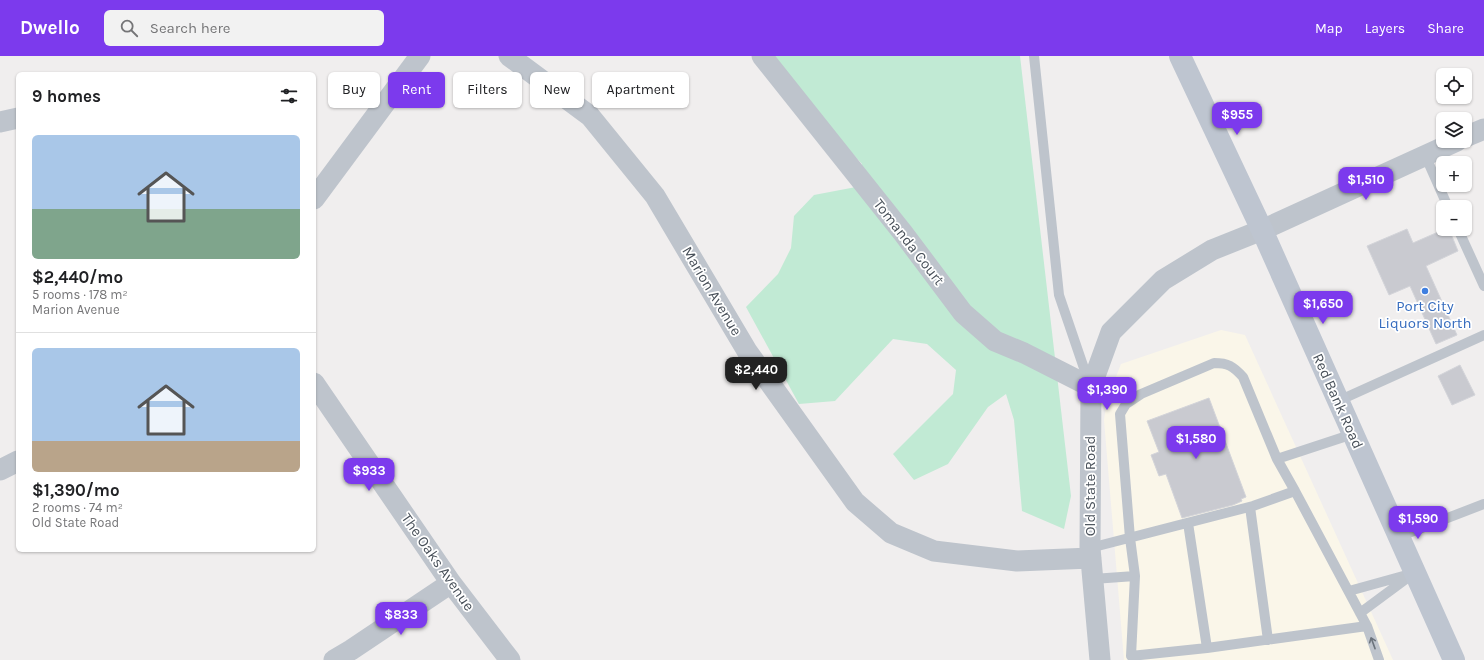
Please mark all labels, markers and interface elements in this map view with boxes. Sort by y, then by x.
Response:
search box [104,10,384,46]
text: Dwello [20,17,80,39]
icon: search [118,17,140,39]
text: Search here [150,19,231,37]
text: Map [1315,20,1343,37]
text: Layers [1365,20,1405,37]
text: Share [1427,20,1464,37]
map controls [1436,68,1472,236]
button: locate [1436,68,1472,104]
chip: Buy [328,72,380,108]
chip: Rent [388,72,445,108]
chip: Filters [453,72,522,108]
chip: New [530,72,584,108]
chip: Apartment [592,72,689,108]
icon: filters [278,85,300,107]
text: 9 homes [32,86,101,106]
pin: $955 [1213,102,1261,136]
text: $955 [1221,107,1253,122]
button: layers [1436,112,1472,148]
button: + [1436,156,1472,192]
icon: home [130,161,202,233]
pin: $1,510 [1333,167,1399,201]
text: $1,510 [1347,172,1385,187]
street label: Tomanda Court [870,195,948,289]
button: − [1436,200,1472,236]
street label: Marion Avenue [678,243,746,339]
text: $2,440/mo [32,267,123,287]
marker: Port City Liquors North [1420,286,1430,296]
text: 5 rooms · 178 m² [32,287,128,302]
pin: $1,650 [1290,291,1356,325]
text: $1,650 [1303,296,1343,311]
place label: Port City Liquors North [1379,297,1471,332]
text: Marion Avenue [32,302,120,317]
street label: Red Bank Road [1309,351,1367,451]
pin: $2,440 [723,357,789,391]
text: $2,440 [734,362,778,377]
icon: home [130,374,202,446]
pin: $1,390 [1074,377,1140,411]
text: $1,390 [1086,382,1128,397]
pin: $1,580 [1163,426,1229,460]
text: $1,580 [1175,431,1217,446]
street label: Old State Road [1081,436,1099,536]
pin: $933 [345,458,393,492]
text: $933 [352,463,386,478]
text: $1,390/mo [32,480,120,500]
text: 2 rooms · 74 m² [32,500,123,515]
pin: $1,590 [1385,506,1451,540]
street label: The Oaks Avenue [398,510,478,614]
text: $1,590 [1398,511,1438,526]
text: Old State Road [32,515,119,530]
pin: $833 [377,602,425,636]
text: $833 [384,607,418,622]
one-way arrow [1369,638,1377,650]

